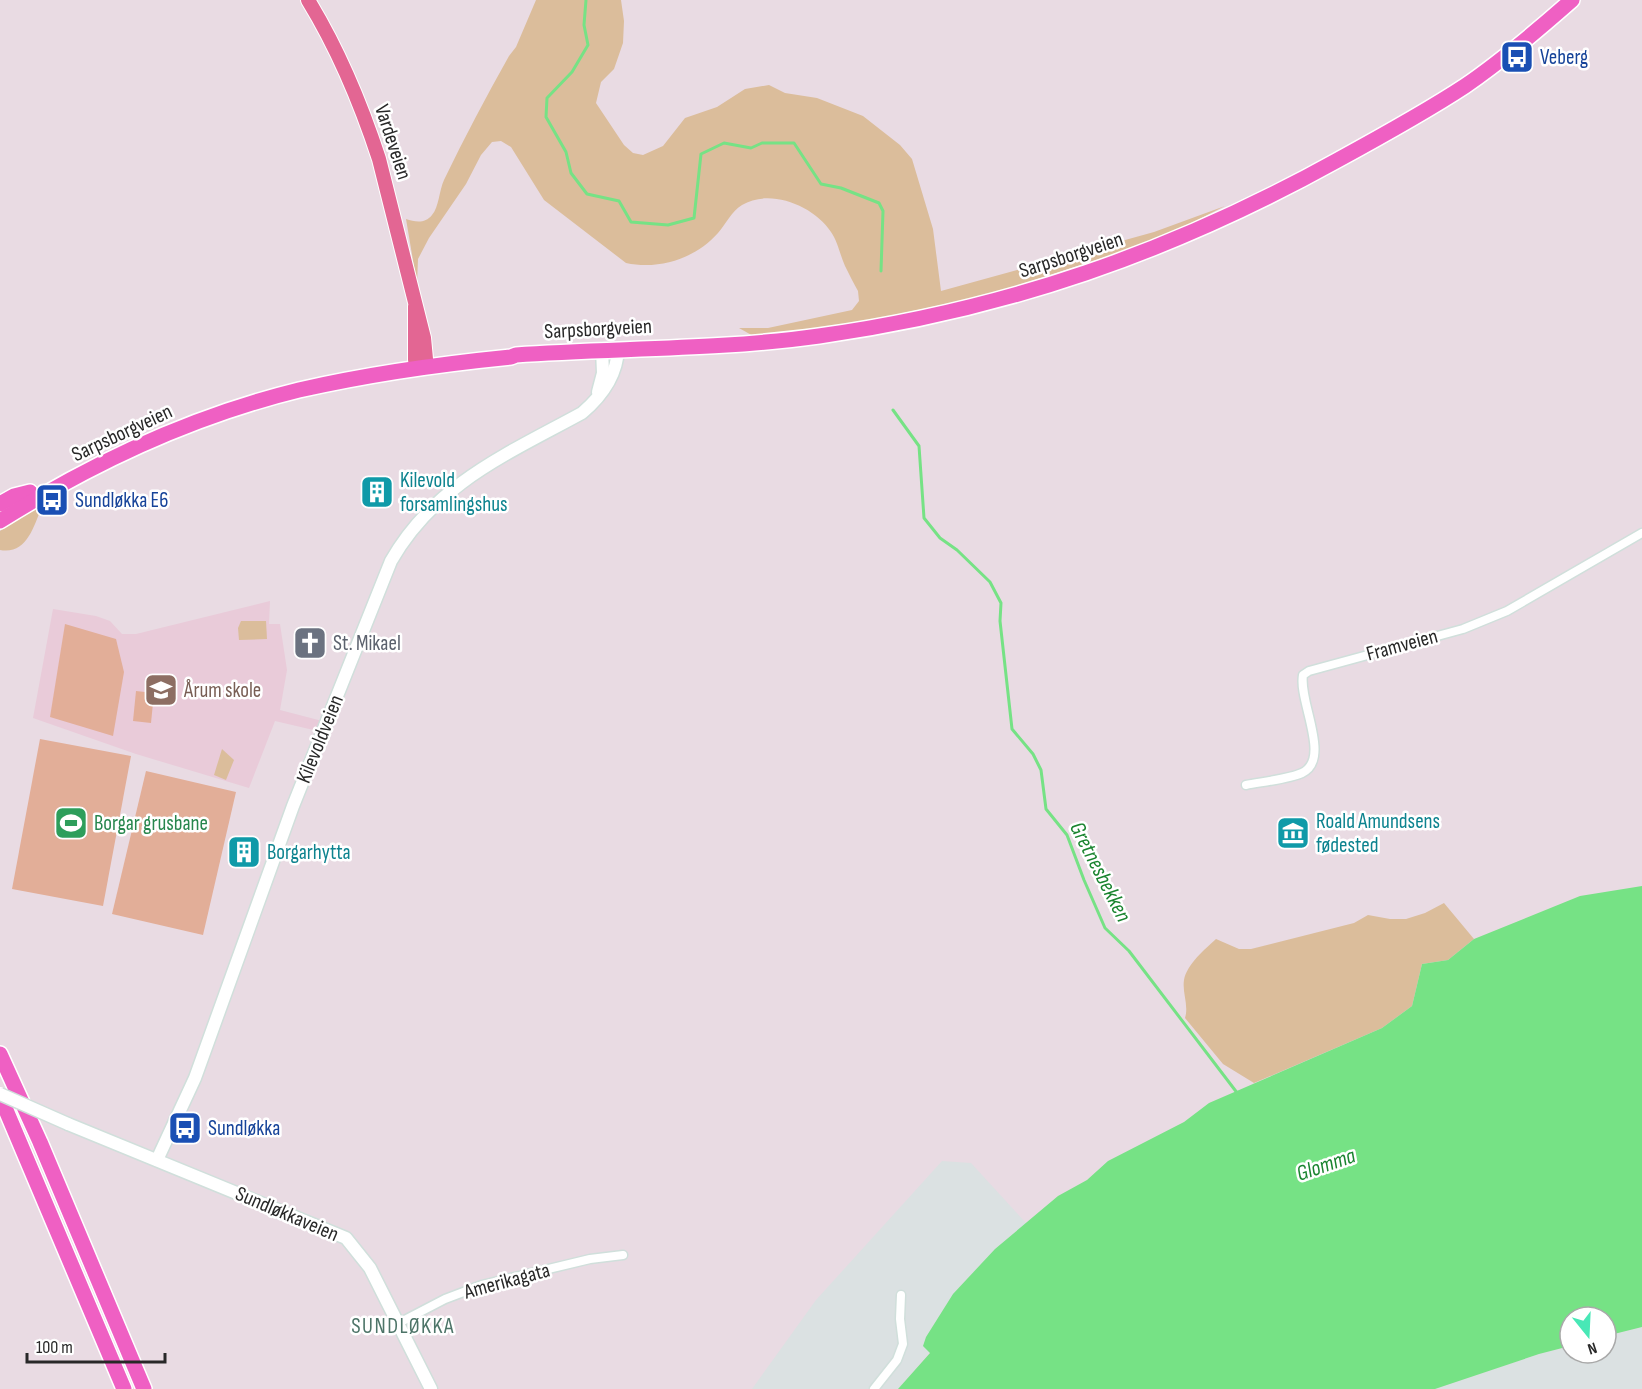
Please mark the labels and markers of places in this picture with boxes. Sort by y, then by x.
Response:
bus stop icon: Veberg [1499,39,1535,75]
place label: Veberg [1540,45,1588,70]
place label: Kilevold forsamlingshus [400,468,508,517]
building icon: Kilevold forsamlingshus [359,474,395,510]
bus stop icon: Sundløkka E6 [34,482,70,518]
place label: Sundløkka E6 [75,488,168,513]
church icon: St. Mikael [292,625,328,661]
place label: St. Mikael [333,631,401,656]
school or university icon: Årum skole [143,672,179,708]
place label: Årum skole [183,678,261,703]
sports icon: Borgar grusbane [53,805,89,841]
place label: Roald Amundsens fødested [1316,809,1440,858]
place label: Borgar grusbane [94,811,208,836]
museum icon: Roald Amundsens fødested [1275,815,1311,851]
building icon: Borgarhytta [226,834,262,870]
place label: Borgarhytta [267,840,351,865]
bus stop icon: Sundløkka [167,1110,203,1146]
place label: Sundløkka [208,1116,280,1141]

